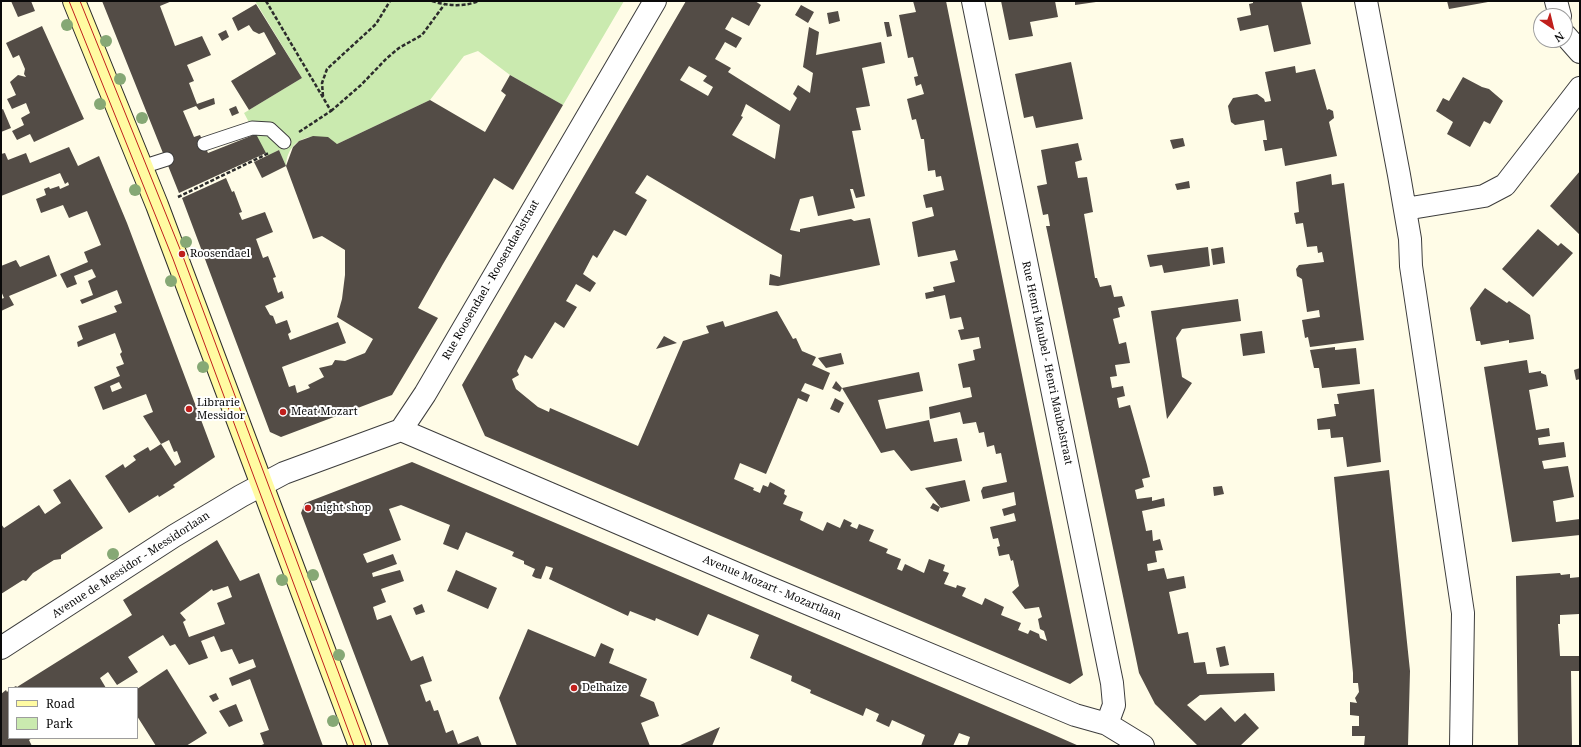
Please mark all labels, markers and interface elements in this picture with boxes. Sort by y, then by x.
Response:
north arrow [1533,8,1573,48]
text: N [1552,29,1567,46]
street label: Rue Roosendael - Roosendaelstraat [440,198,542,362]
place label: Roosendael [190,247,250,261]
marker: Roosendael [177,249,187,259]
street label: Rue Henri Maubel - Henri Maubelstraat [1019,260,1075,466]
place label: Librarie Messidor [197,396,245,422]
marker: Librarie Messidor [184,404,194,414]
place label: Meat Mozart [291,405,358,419]
marker: Meat Mozart [278,407,288,417]
place label: night shop [316,501,371,515]
marker: night shop [303,503,313,513]
street label: Avenue de Messidor - Messidorlaan [50,509,212,621]
street label: Avenue Mozart - Mozartlaan [701,553,843,623]
place label: Delhaize [582,681,627,695]
marker: Delhaize [569,683,579,693]
legend [8,687,138,739]
text: Road [46,695,75,712]
text: Park [46,715,73,732]

